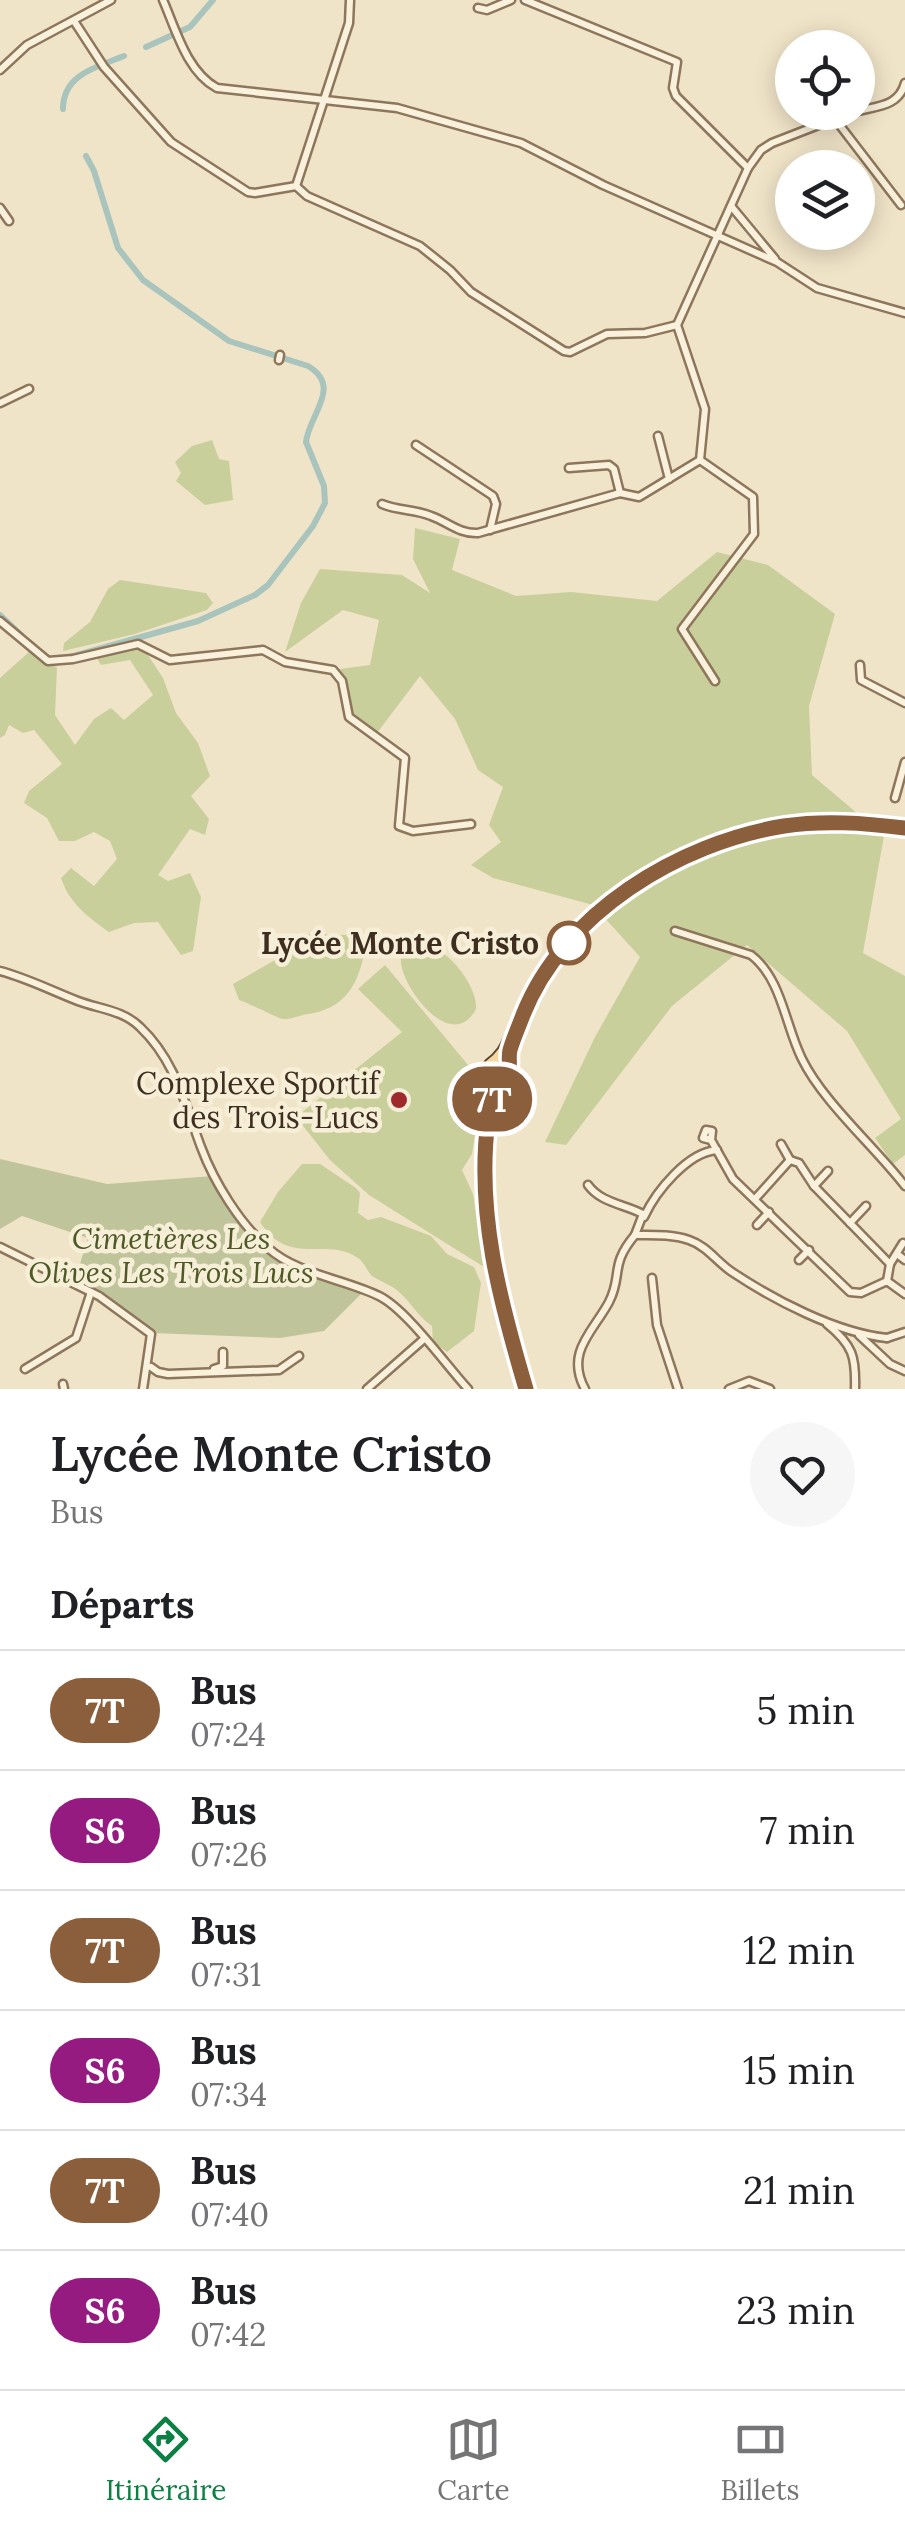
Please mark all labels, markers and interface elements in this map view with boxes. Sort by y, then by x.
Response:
map controls [775,30,875,250]
button: locate [775,30,875,130]
button: layers [775,150,875,250]
marker: Lycée Monte Cristo [548,922,590,964]
place label: Lycée Monte Cristo [261,924,539,963]
place label: Complexe Sportif des Trois-Lucs [136,1064,381,1136]
line badge: 7T [447,1066,537,1132]
text: 7T [472,1077,512,1122]
marker: Complexe Sportif des Trois-Lucs [388,1089,410,1111]
park label: Cimetières Les Olives Les Trois Lucs [28,1219,314,1291]
button: heart [750,1422,855,1527]
text: Lycée Monte Cristo [50,1423,492,1484]
text: Bus [50,1491,104,1532]
text: Départs [50,1580,194,1628]
text: Bus [190,1666,257,1714]
text: 5 min [757,1686,855,1734]
text: 7T [85,1688,125,1733]
text: 07:24 [190,1714,266,1755]
text: Bus [190,1786,257,1834]
text: 7 min [760,1806,855,1854]
text: S6 [84,1808,126,1853]
text: 07:26 [190,1834,268,1875]
text: Bus [190,1906,257,1954]
text: 12 min [743,1926,855,1974]
text: 7T [85,1928,125,1973]
text: 07:31 [190,1954,261,1995]
text: Bus [190,2026,257,2074]
text: 15 min [743,2046,855,2094]
text: S6 [84,2048,126,2093]
text: 07:34 [190,2074,267,2115]
text: Bus [190,2146,257,2194]
text: 21 min [743,2166,855,2214]
text: 7T [85,2168,125,2213]
text: 07:40 [190,2194,269,2235]
text: Bus [190,2266,257,2314]
text: 23 min [736,2286,855,2334]
text: S6 [84,2288,126,2333]
text: 07:42 [190,2314,266,2355]
tab: Itinéraire [105,2412,227,2508]
tab: Carte [437,2412,510,2508]
tab: Billets [720,2412,800,2508]

